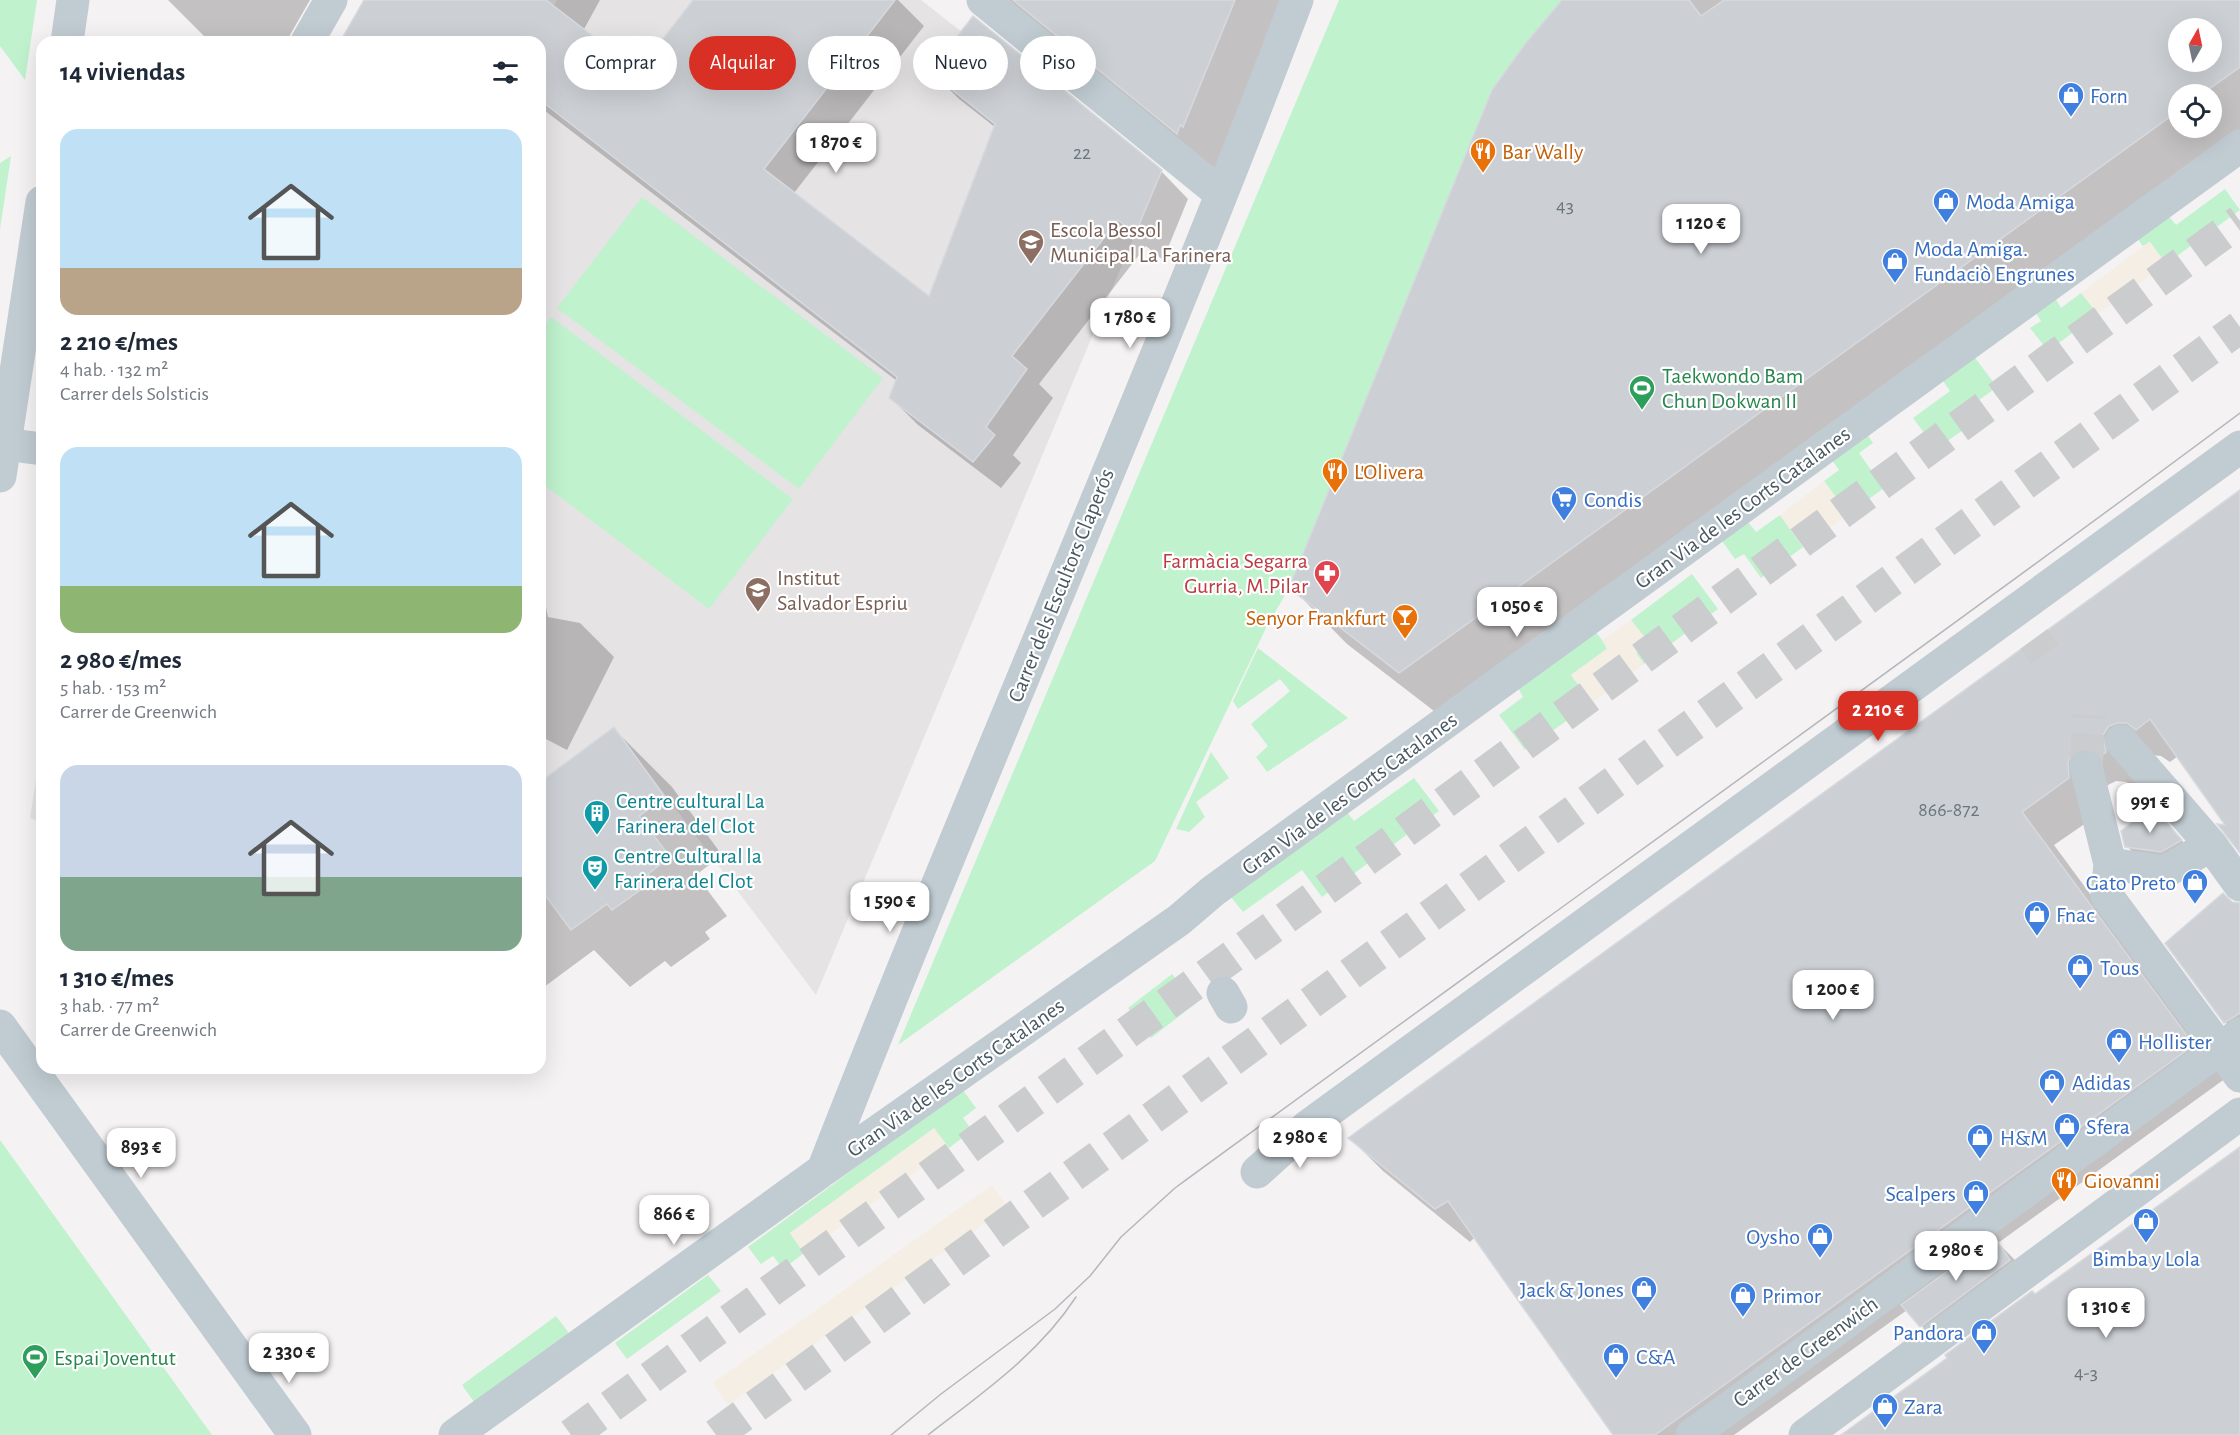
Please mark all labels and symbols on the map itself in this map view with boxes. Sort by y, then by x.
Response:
north arrow [2168,18,2222,72]
shop icon: Forn [2056,80,2086,118]
place label: Forn [2090,85,2128,107]
pin: 1 870 € [781,123,891,174]
restaurant icon: Bar Wally [1468,136,1498,174]
place label: Bar Wally [1502,141,1584,163]
house number: 22 [1073,143,1091,163]
shop icon: Moda Amiga [1931,186,1961,224]
place label: Moda Amiga [1966,191,2075,213]
house number: 43 [1556,196,1574,216]
pin: 1 120 € [1646,204,1756,255]
place label: Escola Bessol Municipal La Farinera [1050,219,1232,266]
school or university icon: Escola Bessol Municipal La Farinera [1016,227,1046,265]
place label: Moda Amiga. Fundaciò Engrunes [1914,238,2075,285]
shop icon: Moda Amiga. Fundaciò Engrunes [1880,246,1910,284]
pin: 1 780 € [1075,298,1185,349]
place label: Taekwondo Bam Chun Dokwan II [1662,365,1803,412]
sports icon: Taekwondo Bam Chun Dokwan II [1627,373,1657,411]
street label: Gran Via de les Corts Catalanes [1631,423,1854,593]
restaurant icon: L'Olivera [1320,456,1350,494]
place label: L'Olivera [1354,461,1424,483]
street label: Carrer dels Escultors Claperós [1004,466,1118,705]
supermarket icon: Condis [1549,484,1579,522]
place label: Condis [1584,489,1642,511]
place label: Farmàcia Segarra Gurria, M.Pilar [1162,550,1308,597]
pharmacy icon: Farmàcia Segarra Gurria, M.Pilar [1312,558,1342,596]
place label: Institut Salvador Espriu [777,567,908,614]
school or university icon: Institut Salvador Espriu [743,575,773,613]
pin: 1 050 € [1462,587,1572,638]
bar icon: Senyor Frankfurt [1390,602,1420,640]
place label: Senyor Frankfurt [1246,607,1386,629]
pin: 2 210 € [1823,691,1933,742]
street label: Gran Via de les Corts Catalanes [1238,709,1461,879]
pin: 991 € [2108,783,2192,834]
place label: Centre cultural La Farinera del Clot [616,790,765,837]
building icon: Centre cultural La Farinera del Clot [582,798,612,836]
house number: 866-872 [1918,800,1980,820]
place label: Centre Cultural la Farinera del Clot [614,845,762,892]
theatre icon: Centre Cultural la Farinera del Clot [580,853,610,891]
shop icon: Gato Preto [2180,867,2210,905]
place label: Gato Preto [2086,872,2176,894]
pin: 1 590 € [835,882,945,933]
shop icon: Fnac [2022,899,2052,937]
place label: Fnac [2056,904,2095,926]
shop icon: Tous [2065,952,2095,990]
place label: Tous [2100,957,2140,979]
pin: 1 200 € [1778,970,1888,1021]
street label: Gran Via de les Corts Catalanes [843,994,1068,1161]
shop icon: Hollister [2104,1026,2134,1064]
place label: Hollister [2138,1031,2212,1053]
shop icon: Adidas [2037,1067,2067,1105]
place label: Adidas [2072,1072,2131,1094]
shop icon: Sfera [2052,1111,2082,1149]
place label: Sfera [2086,1116,2130,1138]
pin: 2 980 € [1245,1118,1355,1169]
shop icon: H&M [1965,1122,1995,1160]
place label: H&M [2000,1127,2048,1149]
pin: 893 € [99,1128,183,1179]
restaurant icon: Giovanni [2049,1165,2079,1203]
place label: Giovanni [2084,1170,2160,1192]
shop icon: Scalpers [1961,1178,1991,1216]
place label: Scalpers [1886,1183,1956,1205]
pin: 866 € [632,1195,716,1246]
shop icon: Bimba y Lola [2131,1206,2161,1244]
shop icon: Oysho [1805,1221,1835,1259]
place label: Oysho [1746,1226,1800,1248]
pin: 2 980 € [1901,1231,2011,1282]
place label: Bimba y Lola [2092,1248,2200,1270]
shop icon: Jack & Jones [1629,1274,1659,1312]
place label: Jack & Jones [1520,1279,1624,1301]
shop icon: Primor [1728,1280,1758,1318]
place label: Primor [1762,1285,1821,1307]
pin: 1 310 € [2051,1288,2161,1339]
street label: Carrer de Greenwich [1729,1292,1882,1411]
shop icon: Pandora [1969,1317,1999,1355]
place label: Pandora [1893,1322,1964,1344]
pin: 2 330 € [234,1333,344,1384]
shop icon: C&A [1601,1341,1631,1379]
sports icon: Espai Joventut [20,1342,50,1380]
place label: C&A [1636,1346,1676,1368]
place label: Espai Joventut [54,1347,176,1369]
house number: 4-3 [2074,1363,2098,1383]
shop icon: Zara [1870,1391,1900,1429]
place label: Zara [1904,1396,1943,1418]

